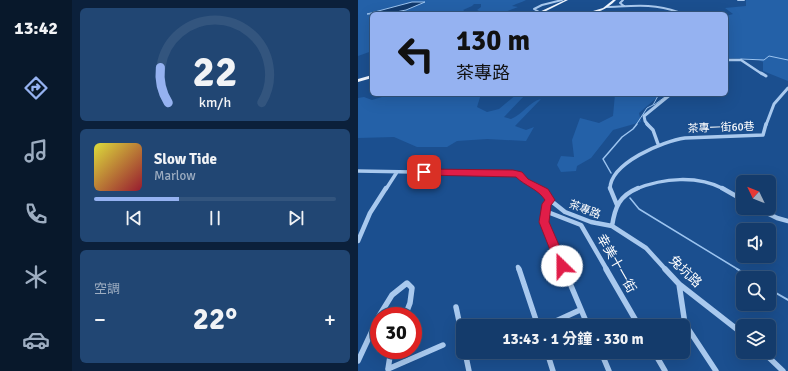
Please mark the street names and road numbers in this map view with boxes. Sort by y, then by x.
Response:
street label: 茶專一街60巷 [687,120,755,135]
street label: 茶專路 [567,198,603,221]
street label: 幸美十一街 [593,231,639,296]
street label: 兔坑路 [666,252,705,291]

